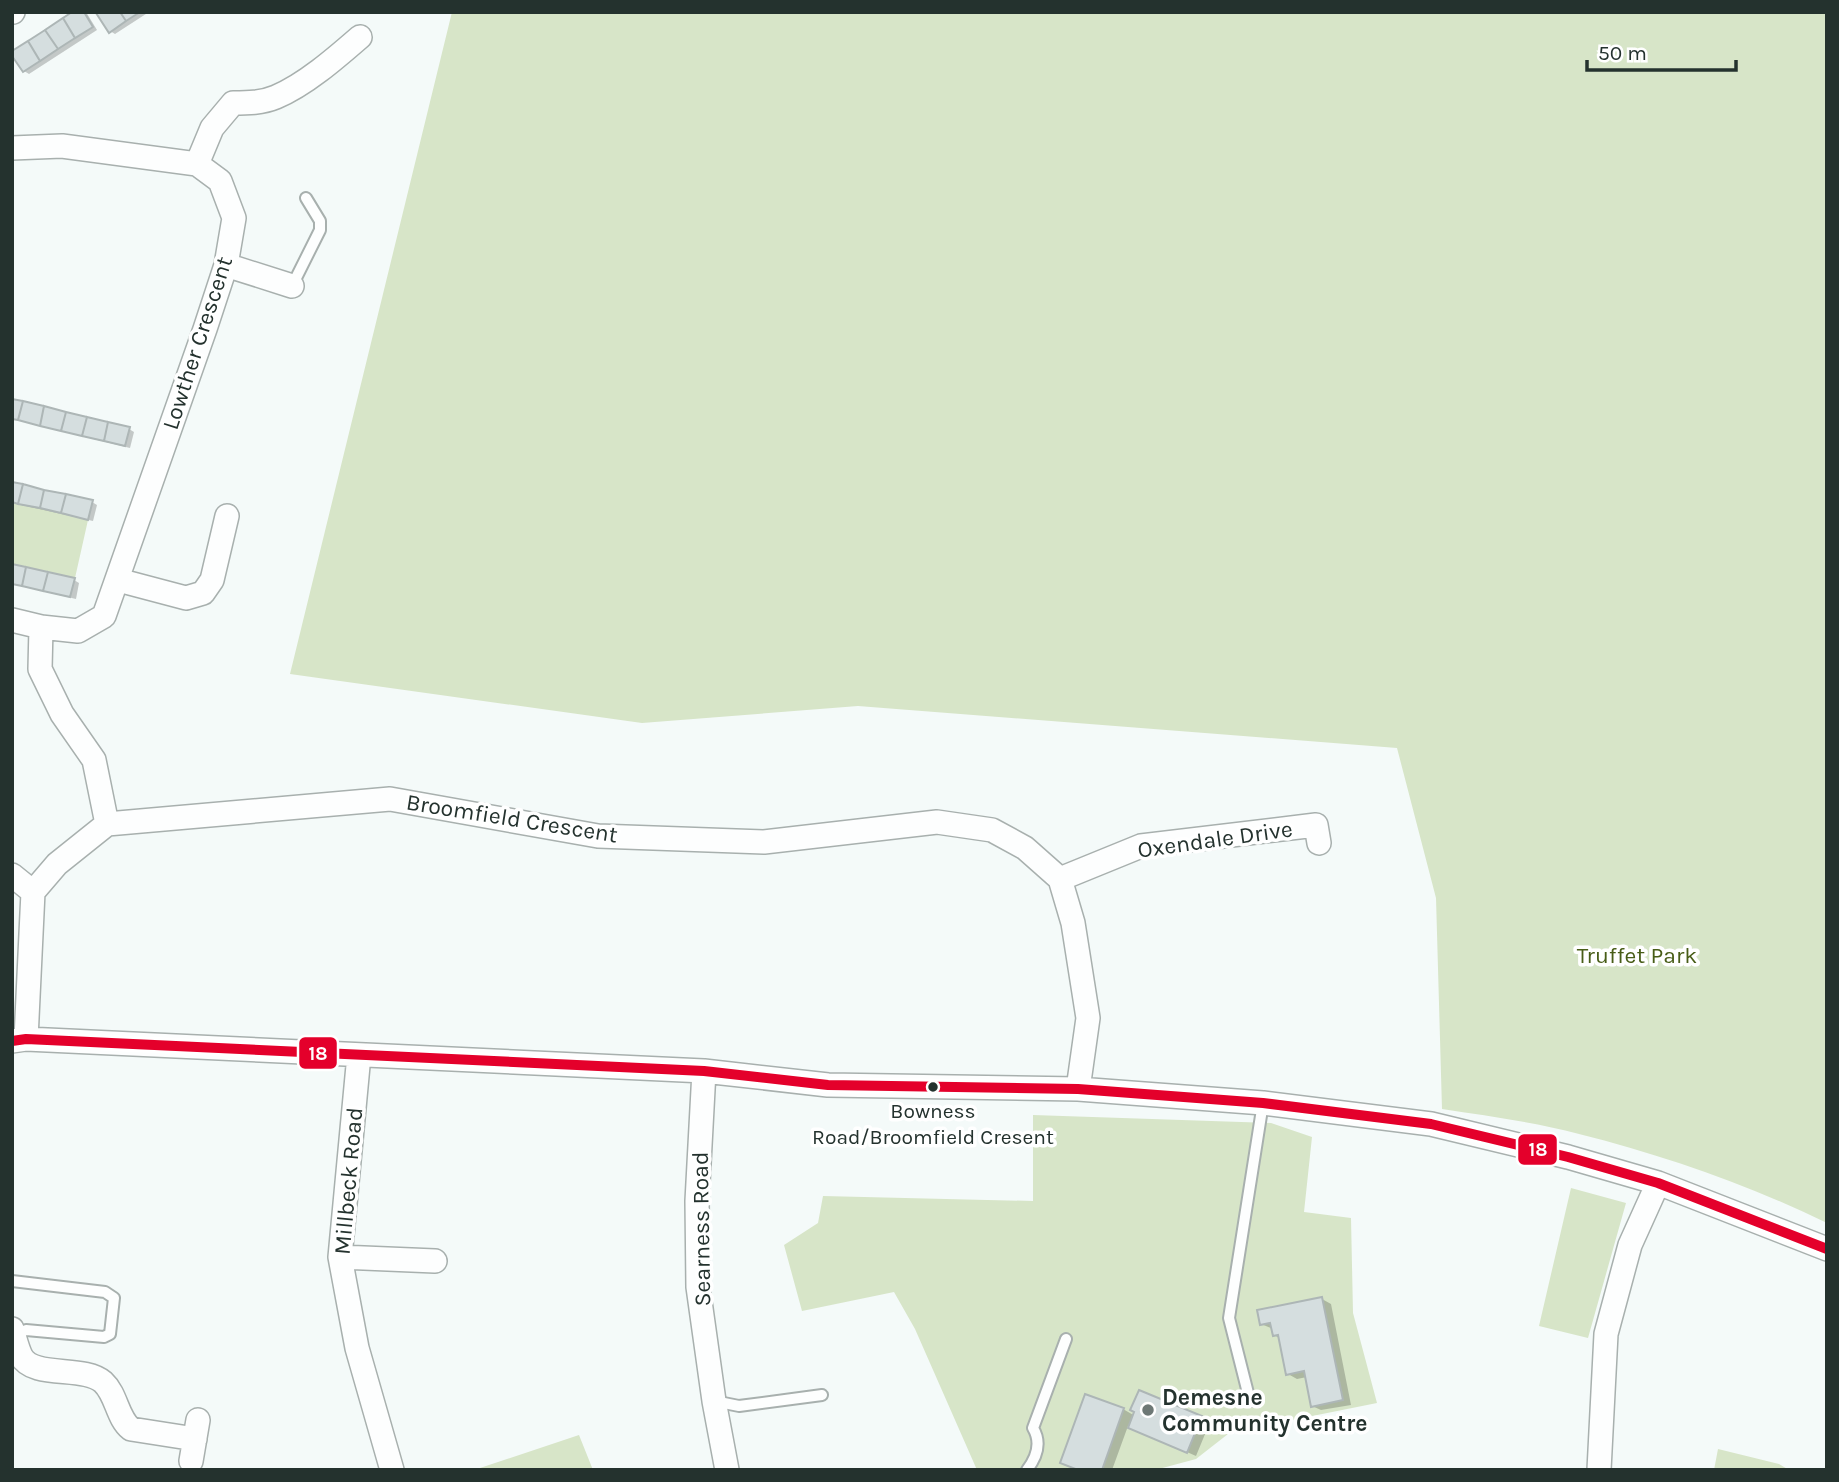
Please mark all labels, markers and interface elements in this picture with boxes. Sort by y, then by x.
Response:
scale bar [1587,28,1736,72]
text: 50 m [1598,41,1647,65]
street label: Lowther Crescent [157,253,238,433]
street label: Broomfield Crescent [404,788,620,849]
street label: Oxendale Drive [1136,815,1294,864]
park label: Truffet Park [1577,942,1697,969]
line badge: 18 [298,1036,338,1070]
text: 18 [308,1043,328,1065]
marker: Bowness Road/Broomfield Cresent [926,1080,940,1094]
place label: Bowness Road/Broomfield Cresent [812,1099,1054,1149]
street label: Millbeck Road [329,1106,368,1256]
line badge: 18 [1517,1133,1558,1166]
text: 18 [1528,1139,1548,1161]
street label: Searness Road [687,1151,716,1307]
place label: Demesne Community Centre [1162,1384,1367,1437]
marker: Demesne Community Centre [1140,1402,1156,1418]

